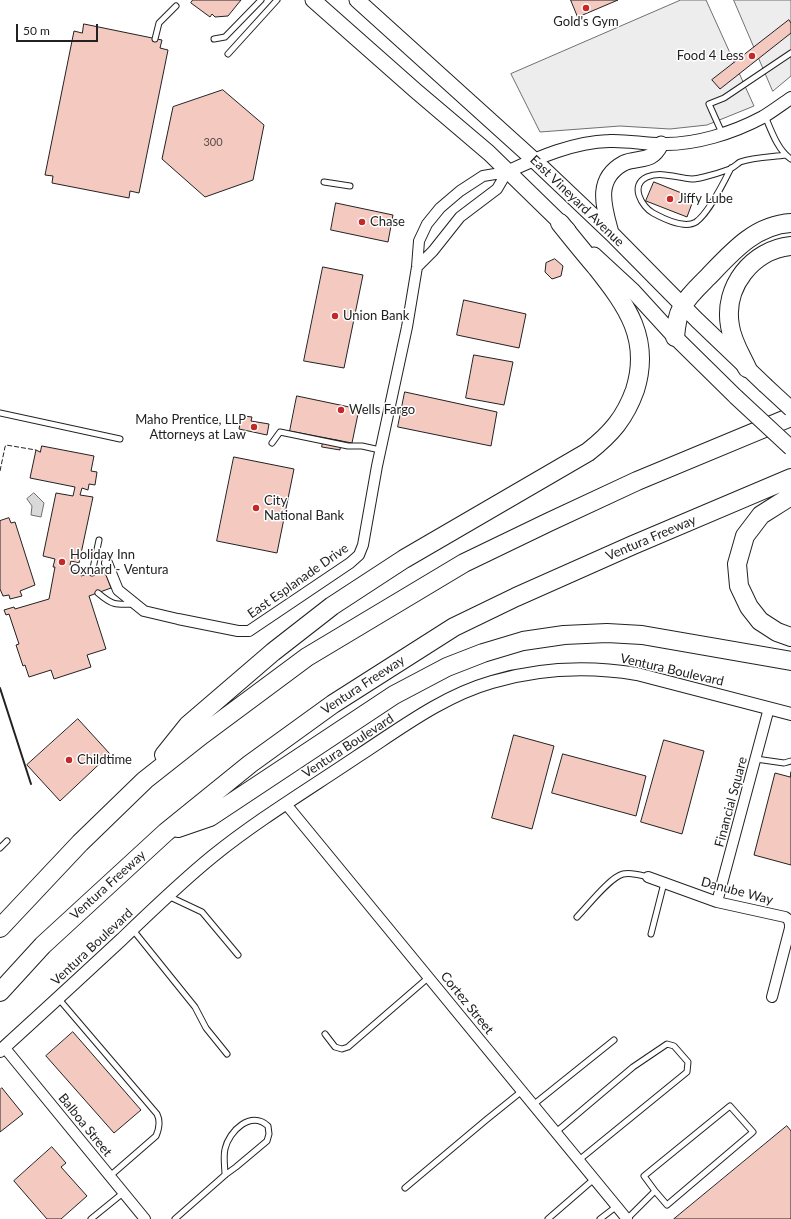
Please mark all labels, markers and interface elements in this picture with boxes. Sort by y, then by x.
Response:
marker: Gold's Gym [581,3,591,13]
place label: Gold's Gym [553,14,619,30]
scale bar [18,16,100,42]
text: 50 m [23,23,50,38]
place label: Food 4 Less [677,48,744,64]
marker: Food 4 Less [747,51,757,61]
house number: 300 [203,135,223,149]
street label: East Vineyard Avenue [527,152,627,250]
place label: Jiffy Lube [678,191,733,207]
marker: Jiffy Lube [665,194,675,204]
place label: Chase [370,214,405,230]
marker: Chase [357,217,367,227]
place label: Union Bank [343,308,409,324]
marker: Union Bank [330,311,340,321]
place label: Wells Fargo [349,402,415,418]
marker: Wells Fargo [336,405,346,415]
place label: Maho Prentice, LLP Attorneys at Law [135,412,246,443]
marker: Maho Prentice, LLP Attorneys at Law [249,422,259,432]
place label: City National Bank [264,493,344,524]
marker: City National Bank [251,503,261,513]
street label: Ventura Freeway [604,512,698,564]
street label: East Esplanade Drive [245,540,351,622]
place label: Holiday Inn Oxnard - Ventura [70,547,168,578]
marker: Holiday Inn Oxnard - Ventura [57,557,67,567]
street label: Ventura Boulevard [619,651,725,689]
street label: Ventura Freeway [318,652,408,718]
street label: Ventura Boulevard [299,711,397,781]
place label: Childtime [77,752,132,768]
marker: Childtime [64,755,74,765]
street label: Financial Square [711,755,751,849]
street label: Ventura Freeway [67,847,149,923]
street label: Danube Way [699,874,775,908]
street label: Ventura Boulevard [48,905,136,989]
street label: Cortez Street [437,969,497,1037]
street label: Balboa Street [55,1090,115,1160]

